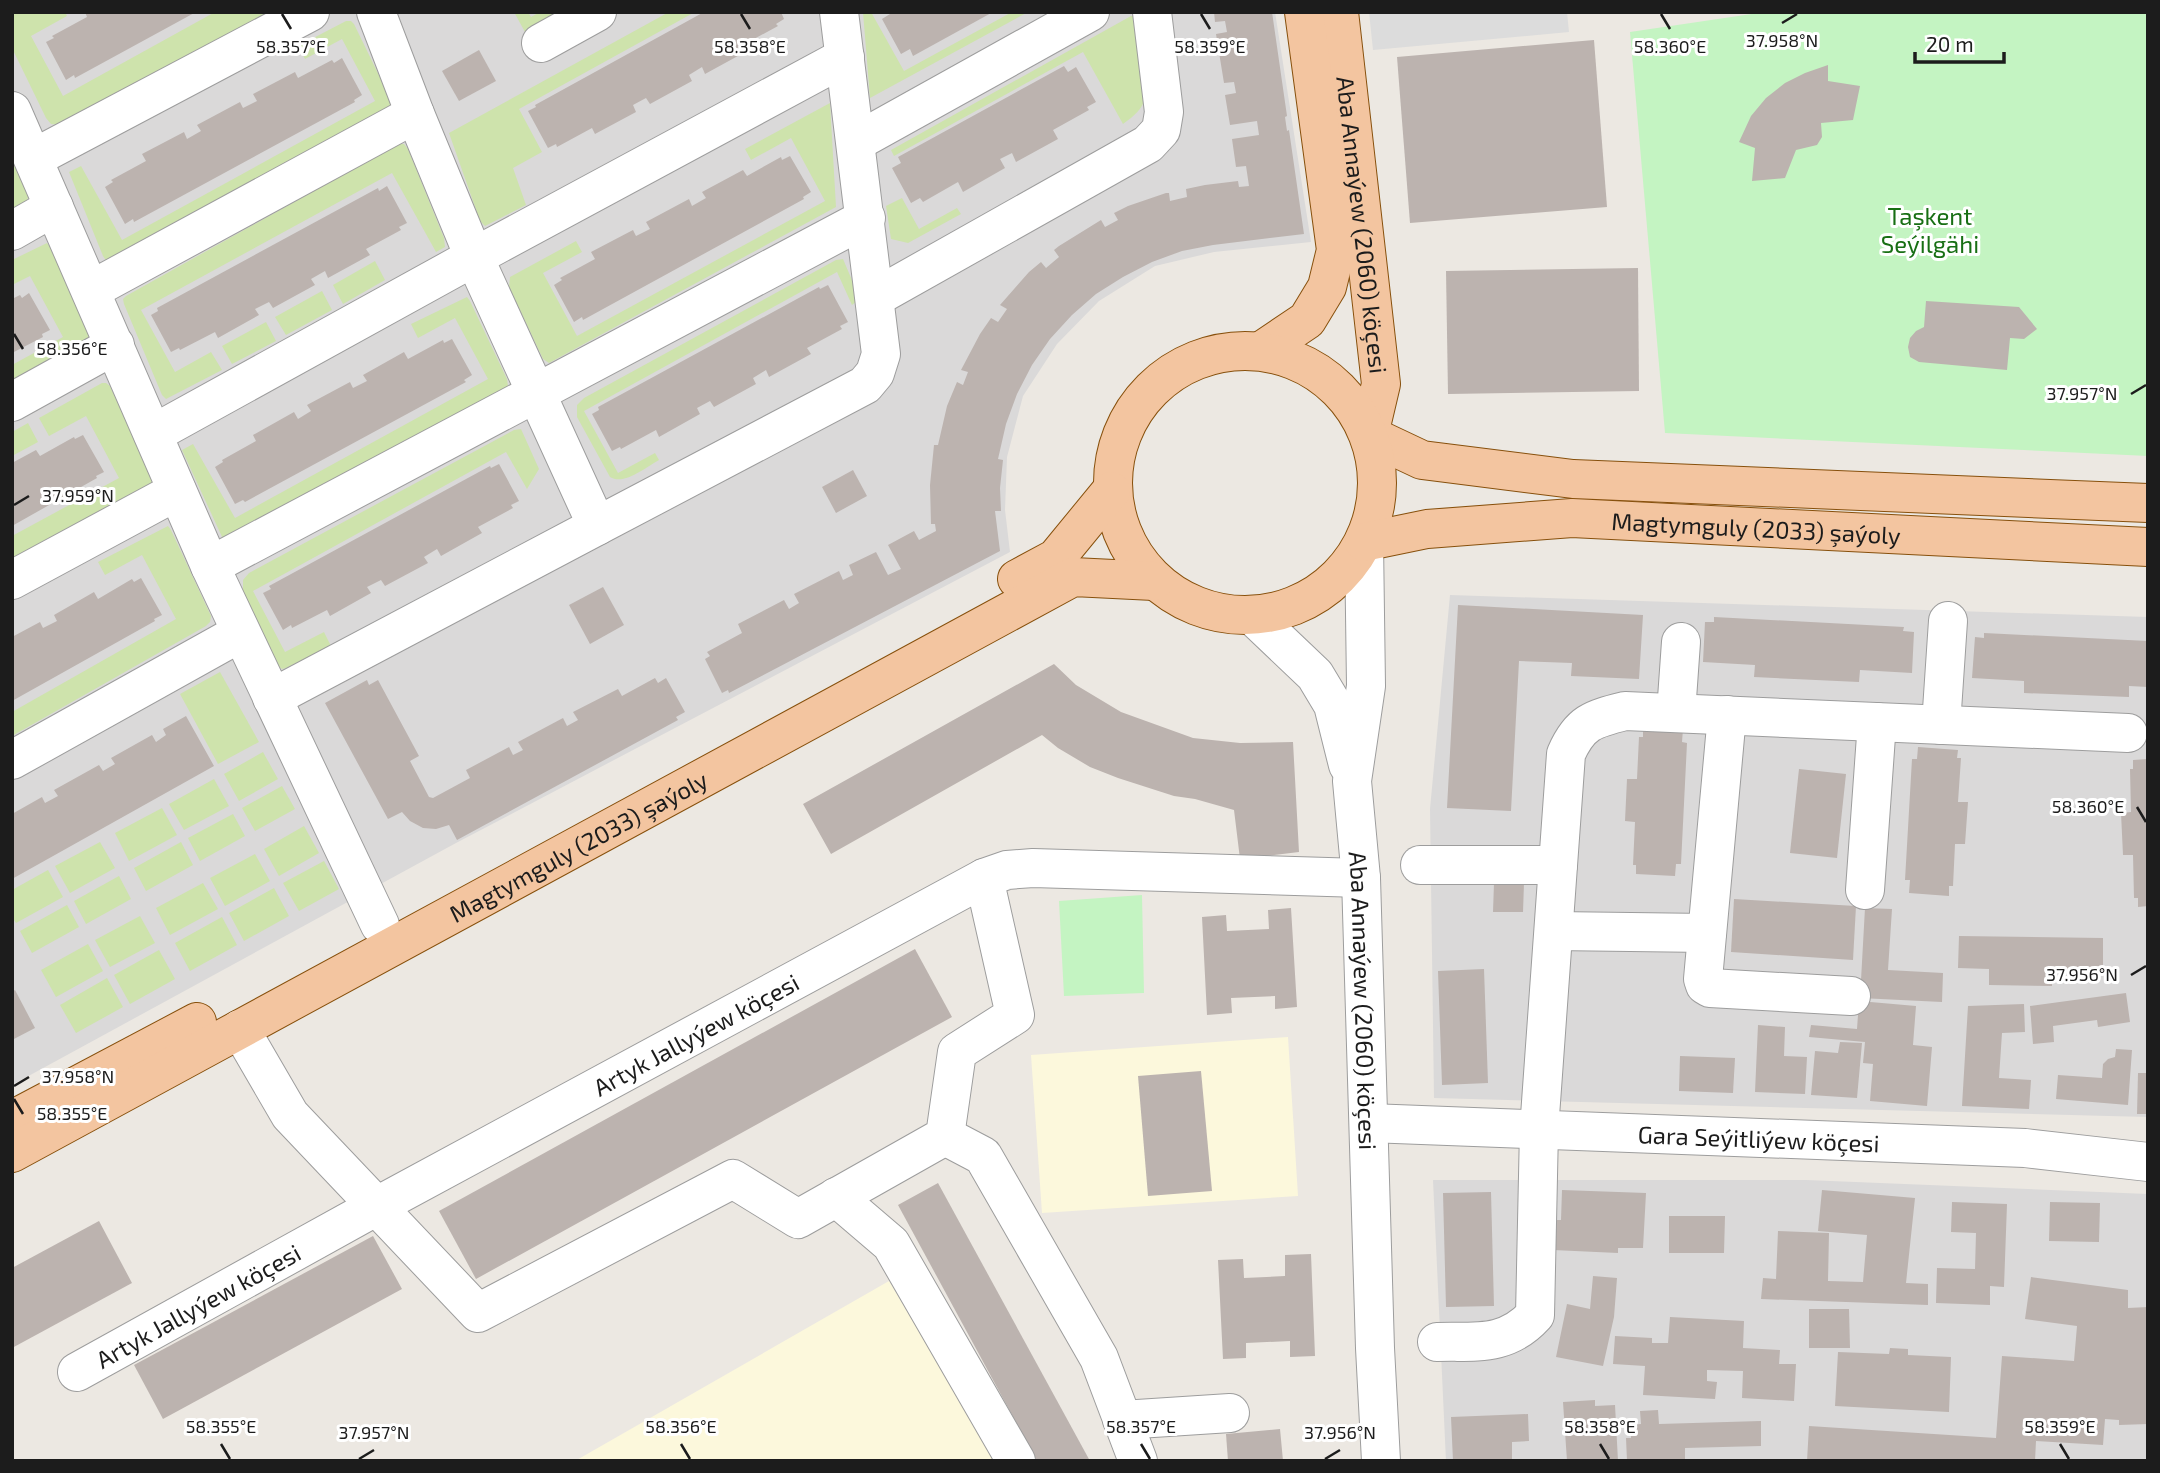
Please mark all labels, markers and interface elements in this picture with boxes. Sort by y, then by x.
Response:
scale bar [1915,21,2004,65]
text: 37.958°N [1746,29,1818,51]
text: 20 m [1926,31,1974,56]
text: 58.357°E [256,35,326,57]
text: 58.358°E [714,35,786,57]
text: 58.359°E [1174,35,1246,57]
text: 58.360°E [1634,35,1706,57]
street label: Aba Annaýew (2060) köçesi [1332,74,1394,375]
park label: Taşkent Seýilgähi [1881,201,1979,258]
text: 58.356°E [36,337,108,359]
text: 37.957°N [2047,382,2117,404]
text: 37.959°N [42,484,114,506]
street label: Magtymguly (2033) şaýoly [1611,506,1902,549]
street label: Magtymguly (2033) şaýoly [444,764,712,928]
text: 58.360°E [2052,795,2124,817]
street label: Aba Annaýew (2060) köçesi [1344,850,1384,1150]
text: 37.956°N [2046,963,2118,985]
street label: Artyk Jallyýew köçesi [588,967,803,1101]
text: 37.958°N [42,1065,114,1087]
text: 58.355°E [37,1102,107,1124]
street label: Gara Seýitliýew köçesi [1637,1119,1880,1157]
street label: Artyk Jallyýew köçesi [90,1237,305,1373]
text: 58.355°E [186,1415,256,1437]
text: 58.356°E [645,1415,717,1437]
text: 58.357°E [1106,1415,1176,1437]
text: 58.358°E [1564,1415,1636,1437]
text: 58.359°E [2024,1415,2096,1437]
text: 37.957°N [339,1421,409,1443]
text: 37.956°N [1304,1421,1376,1443]

